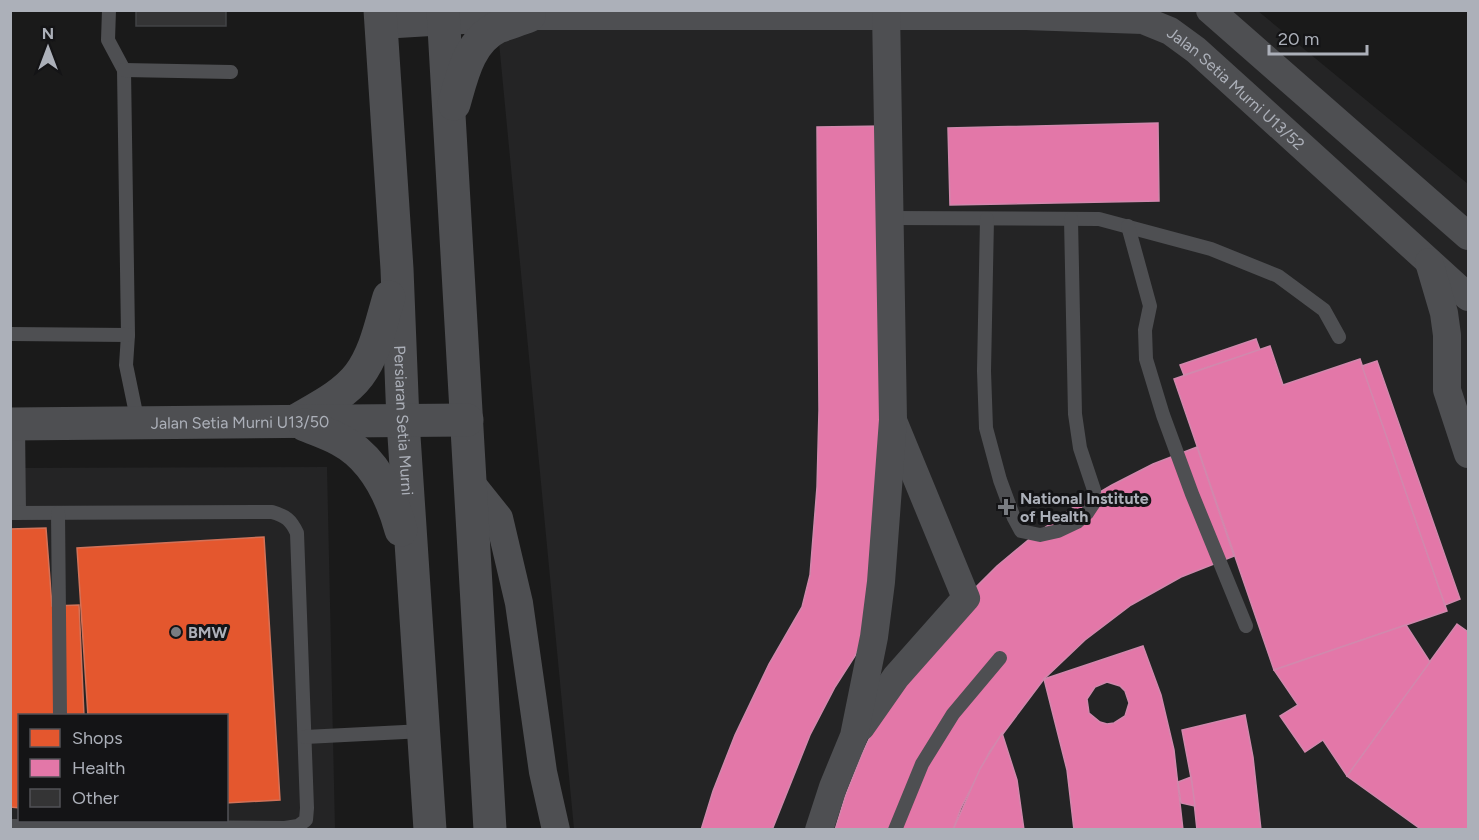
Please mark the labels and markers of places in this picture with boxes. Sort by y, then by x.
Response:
place label: National Institute of Health [1020,489,1149,526]
marker: National Institute of Health [997,498,1015,516]
place label: BMW [188,623,228,642]
marker: BMW [169,625,183,639]

